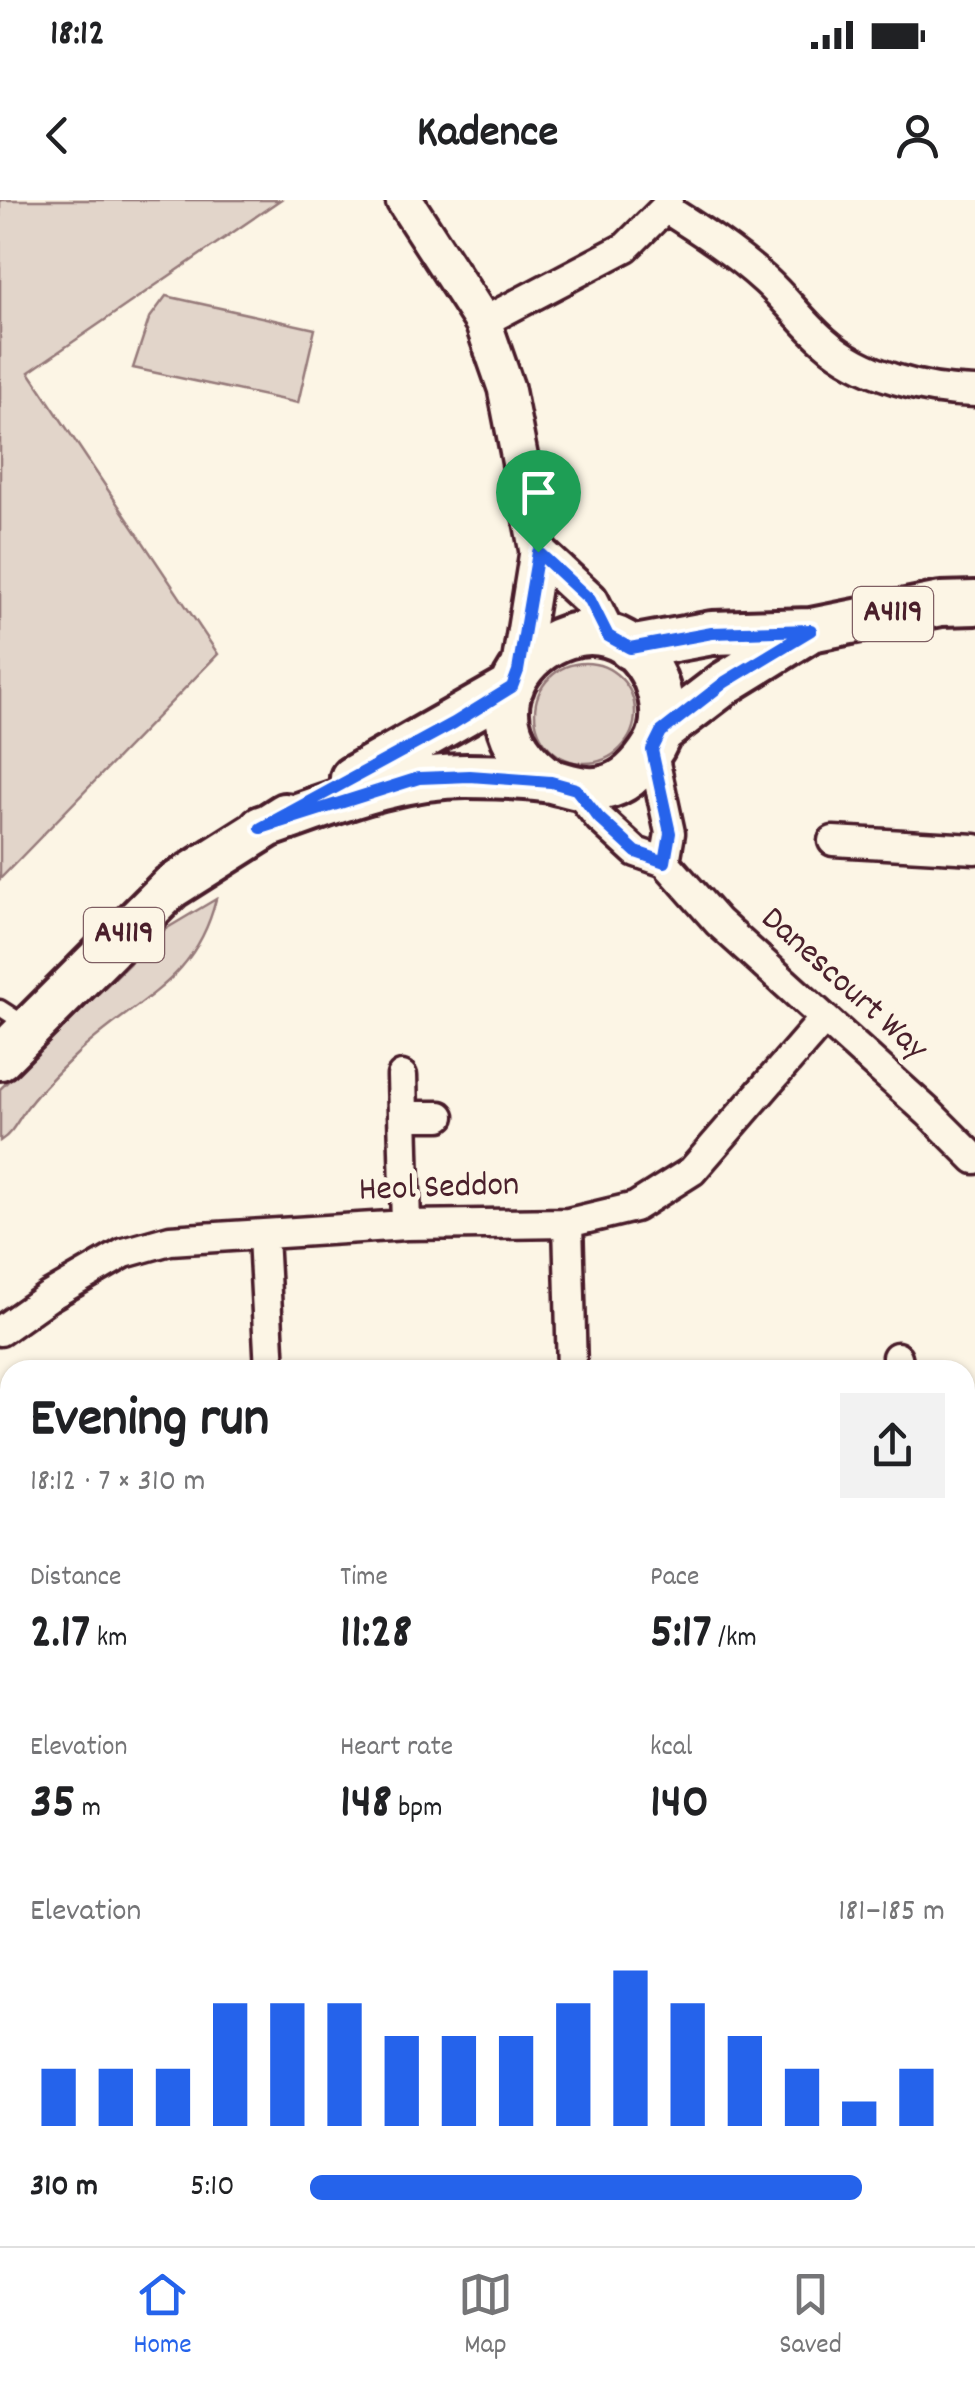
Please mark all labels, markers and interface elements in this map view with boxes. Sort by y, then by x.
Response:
text: 18:12 [50,8,105,63]
text: Kadence [417,103,558,167]
icon: back [30,108,85,163]
icon: person [890,108,945,163]
pin [496,450,581,553]
icon: arrive [511,465,566,520]
road number: A4119 [853,587,933,641]
street label: Danescourt Way [748,896,938,1074]
road number: A4119 [84,908,164,962]
street label: Heol Seddon [358,1161,520,1217]
text: Evening run [30,1383,269,1462]
button: share [840,1393,945,1498]
text: 18:12 · 7 × 310 m [30,1460,206,1506]
text: Distance [30,1559,121,1599]
text: Time [340,1559,388,1599]
text: Pace [650,1559,699,1599]
text: 2.17 [30,1599,90,1671]
text: 11:28 [340,1599,412,1671]
text: 5:17 [650,1599,712,1671]
text: km [90,1620,127,1660]
text: /km [712,1620,757,1660]
text: Elevation [30,1729,127,1769]
text: Heart rate [340,1729,453,1769]
text: kcal [650,1729,693,1769]
text: 35 [30,1769,75,1841]
text: 148 [340,1769,392,1841]
text: 140 [650,1769,709,1841]
text: m [75,1790,101,1830]
text: bpm [392,1790,442,1830]
text: Elevation [30,1890,141,1936]
text: 181–185 m [838,1890,945,1936]
text: 310 m [30,2165,98,2211]
text: 5:10 [190,2165,235,2211]
tab: Home [133,2267,192,2367]
tab: Map [458,2267,513,2367]
tab: Saved [779,2267,842,2367]

